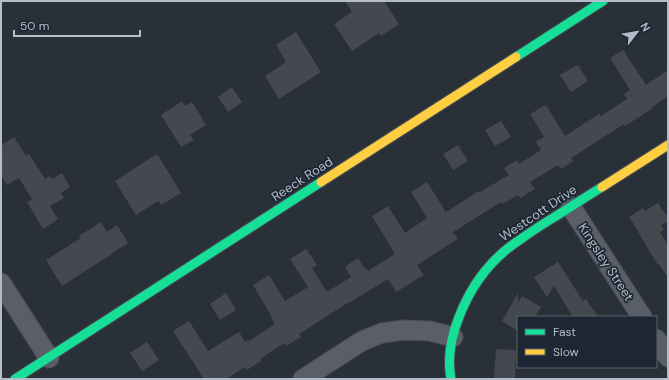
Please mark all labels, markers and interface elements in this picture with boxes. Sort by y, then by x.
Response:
scale bar [14,12,140,38]
north arrow [617,12,657,52]
text: 50 m [20,18,49,34]
text: N [638,20,654,34]
street label: Reeck Road [268,153,336,205]
street label: Westcott Drive [496,181,580,245]
street label: Kingsley Street [574,220,638,304]
legend [517,316,657,368]
text: Fast [553,324,576,340]
text: Slow [553,344,579,360]

